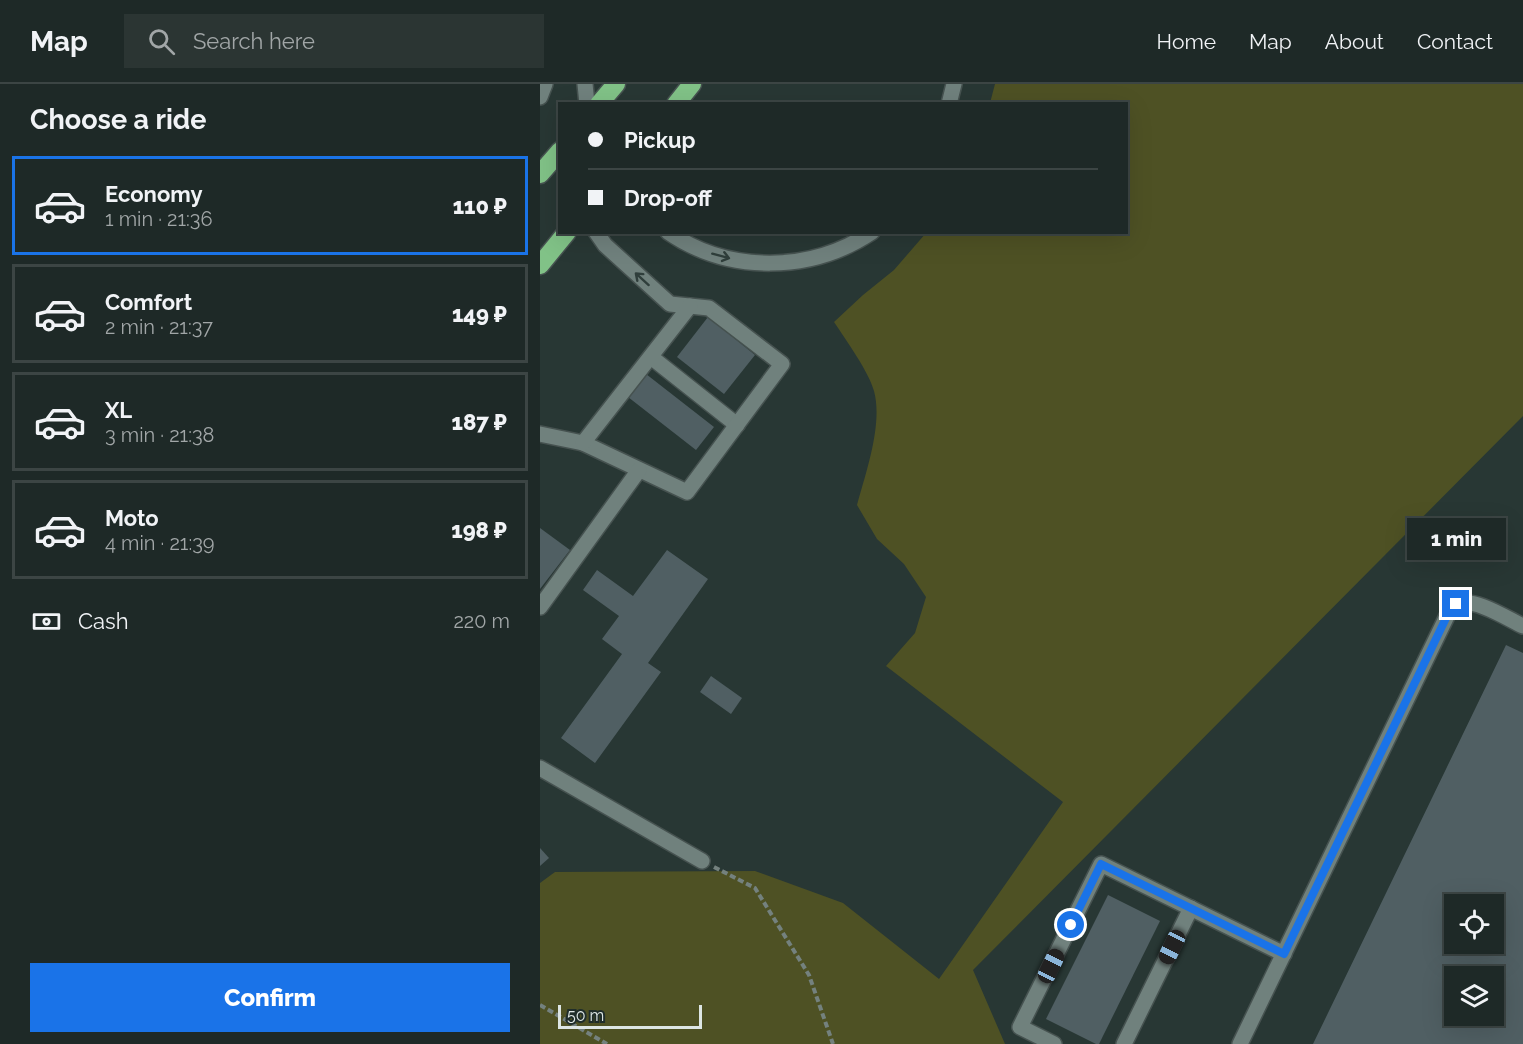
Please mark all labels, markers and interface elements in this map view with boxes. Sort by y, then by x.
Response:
search box [124,14,544,68]
text: Map [30,25,88,58]
icon: search [145,25,178,58]
text: Search here [193,28,315,54]
text: Home [1157,29,1216,54]
text: Map [1249,29,1292,54]
text: About [1325,29,1384,54]
text: Contact [1417,29,1493,54]
text: Choose a ride [30,104,206,135]
text: Pickup [624,127,696,153]
icon: car [33,179,87,233]
text: Economy [105,181,203,207]
text: Drop-off [624,185,712,211]
text: 110 ₽ [453,193,507,219]
text: 1 min · 21:36 [105,207,213,231]
one-way arrow [711,251,730,263]
one-way arrow [635,272,650,286]
icon: car [33,287,87,341]
text: Comfort [105,289,192,315]
text: 149 ₽ [452,301,507,327]
text: 2 min · 21:37 [105,315,213,339]
icon: car [33,395,87,449]
text: XL [105,397,132,423]
text: 187 ₽ [452,409,507,435]
text: 3 min · 21:38 [105,423,214,447]
icon: car [33,503,87,557]
text: Moto [105,505,159,531]
text: 198 ₽ [451,517,507,543]
callout: 1 min [1406,517,1506,559]
text: 1 min [1431,527,1482,551]
text: 4 min · 21:39 [105,531,215,555]
route end [1442,590,1469,617]
icon: cash [30,605,63,638]
text: Cash [78,608,129,634]
text: 220 m [453,609,510,633]
map controls [1444,894,1504,1026]
button: locate [1444,894,1504,954]
route start [1057,911,1084,938]
car [1156,927,1188,967]
car [1035,946,1067,986]
button: Confirm [30,963,510,1032]
button: layers [1444,966,1504,1026]
scale bar [558,1002,702,1030]
text: 50 m [567,1006,604,1025]

